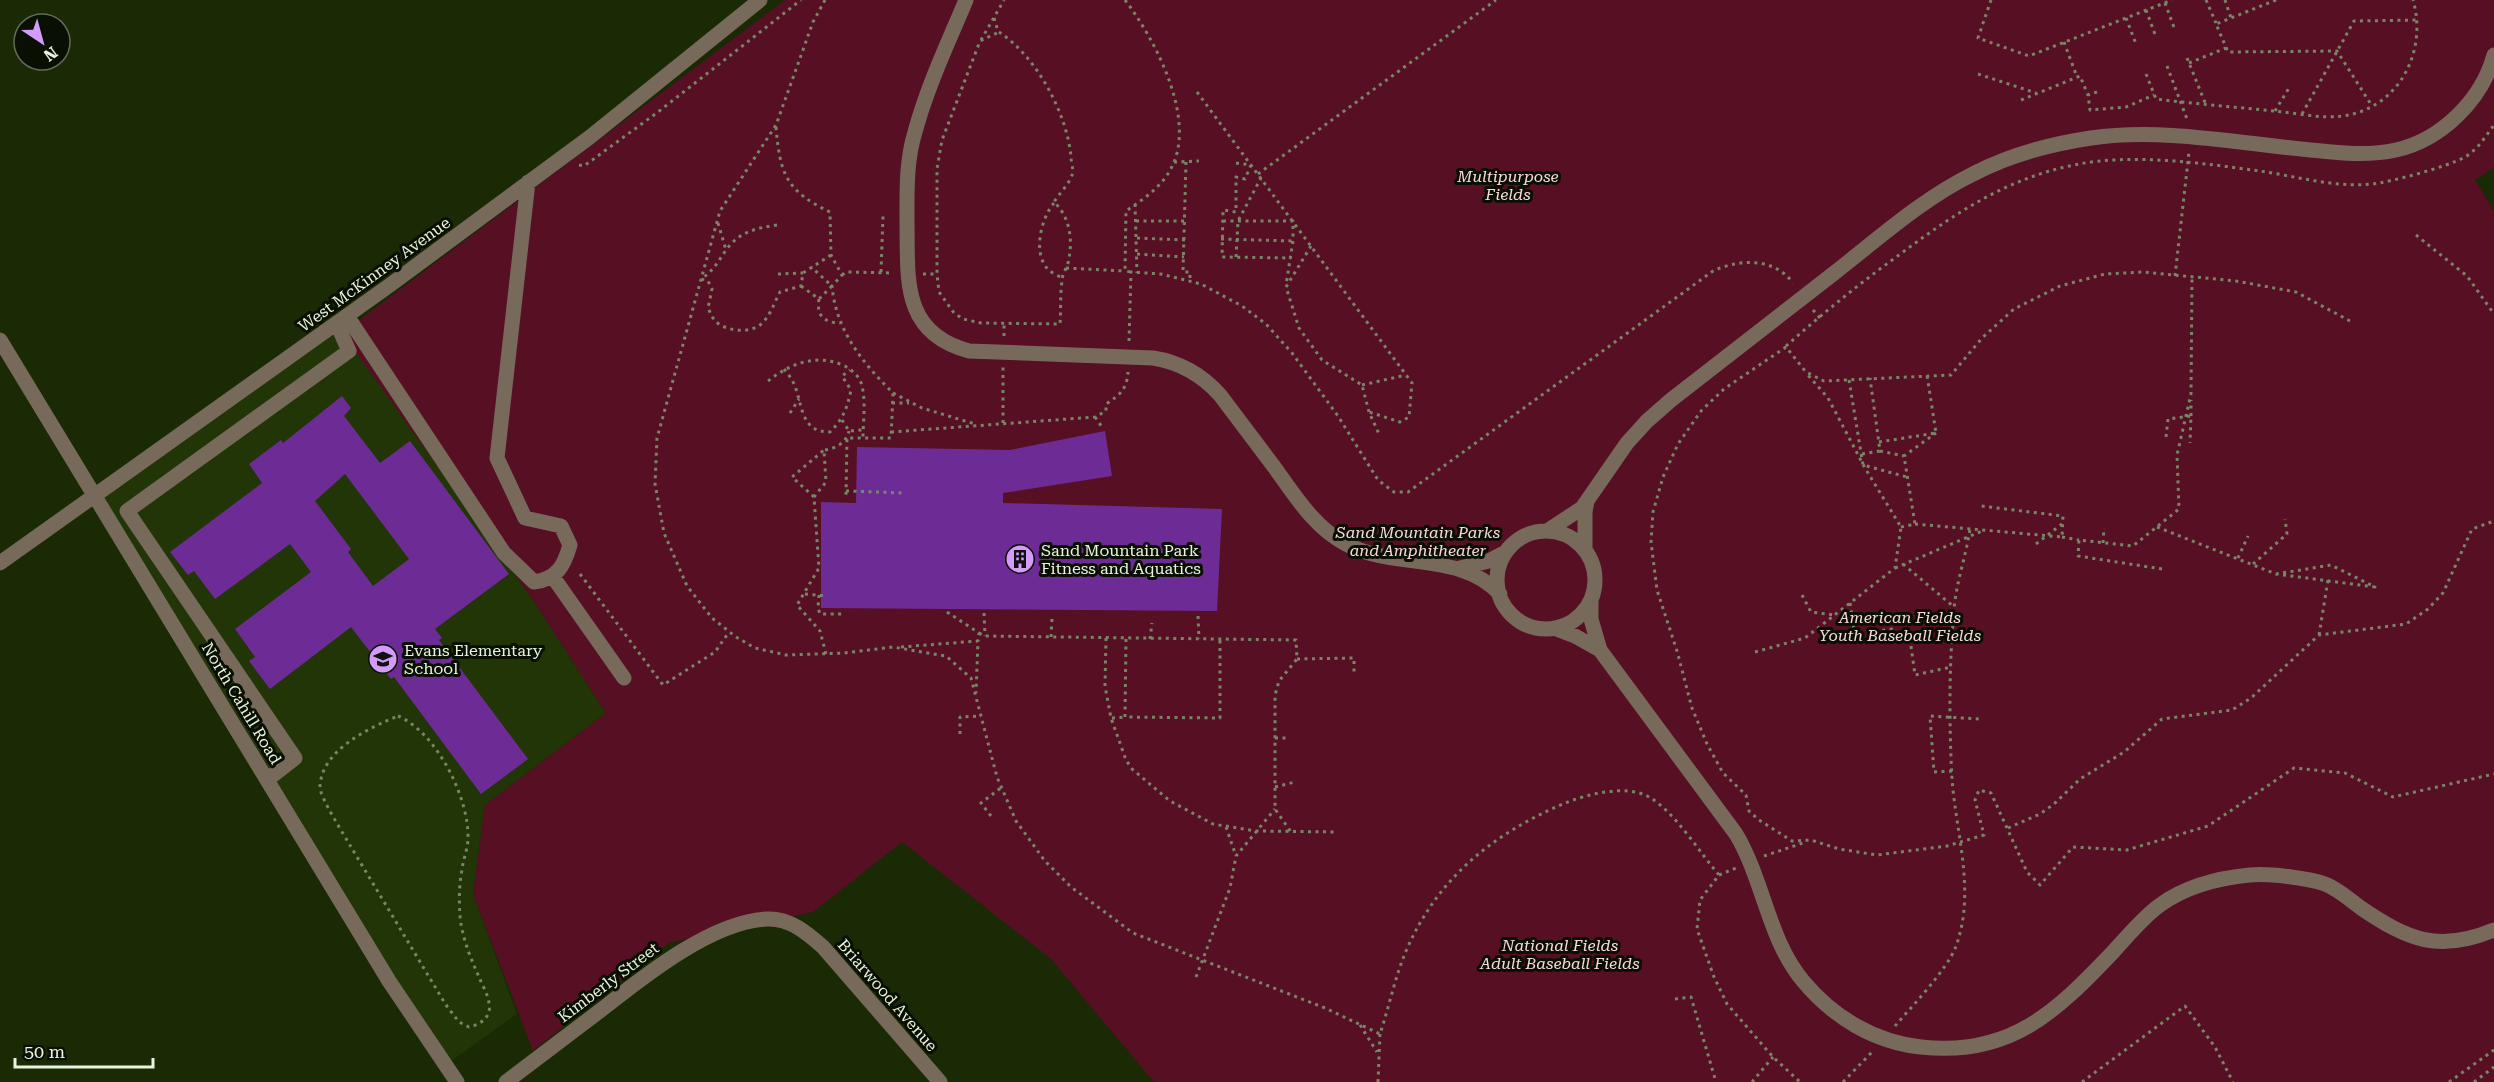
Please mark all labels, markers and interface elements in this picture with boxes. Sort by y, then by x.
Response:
north arrow [12,12,72,72]
text: N [40,42,61,65]
park label: Multipurpose Fields [1456,167,1559,204]
street label: West McKinney Avenue [295,213,454,336]
park label: Sand Mountain Parks and Amphitheater [1335,523,1500,560]
place label: Sand Mountain Park Fitness and Aquatics [1041,541,1201,578]
building icon: Sand Mountain Park Fitness and Aquatics [1004,543,1036,575]
park label: American Fields Youth Baseball Fields [1819,608,1981,645]
street label: North Cahill Road [198,639,285,767]
place label: Evans Elementary School [404,641,543,678]
school or university icon: Evans Elementary School [367,643,399,675]
street label: Briarwood Avenue [834,935,942,1055]
park label: National Fields Adult Baseball Fields [1479,936,1640,973]
street label: Kimberly Street [554,938,662,1026]
scale bar [15,1031,153,1069]
text: 50 m [24,1041,65,1062]

